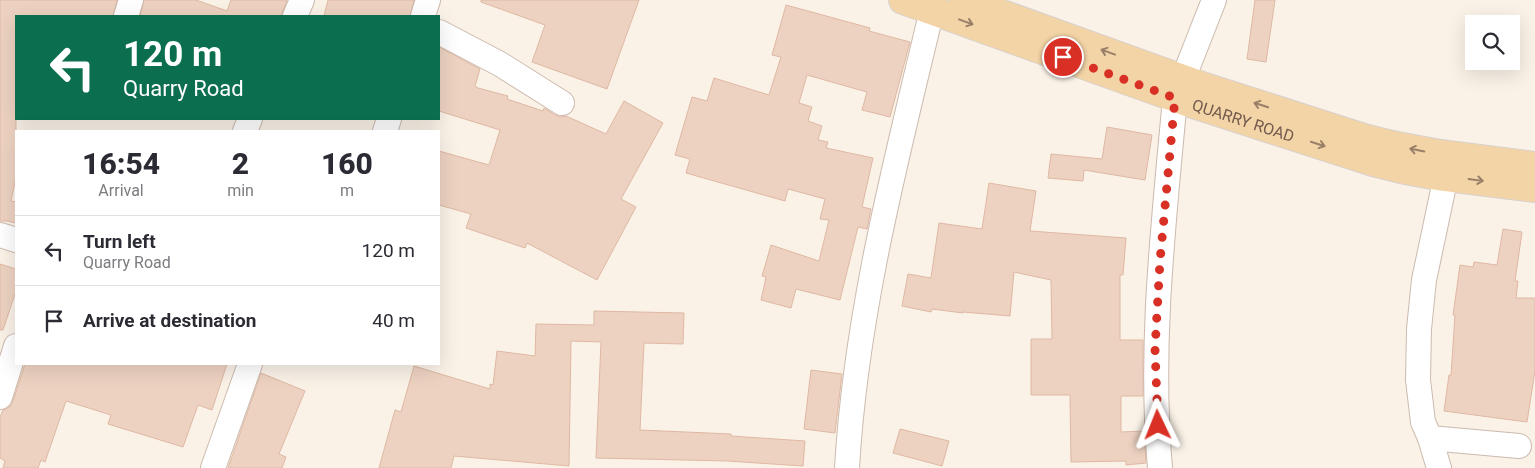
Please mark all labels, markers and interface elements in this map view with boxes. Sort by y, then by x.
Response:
map controls [1465,15,1520,70]
button: search [1465,15,1520,70]
one-way arrow [958,18,973,27]
text: 120 m [123,34,222,75]
icon: left [40,35,105,100]
pin [1042,36,1084,78]
icon: arrive [1049,43,1077,71]
one-way arrow [1101,47,1116,56]
text: Quarry Road [123,76,244,101]
street label: QUARRY ROAD [1190,95,1297,146]
one-way arrow [1254,100,1270,110]
one-way arrow [1309,140,1325,150]
one-way arrow [1410,145,1426,155]
text: 16:54 [82,146,160,181]
text: 2 [232,146,249,181]
text: 160 [321,146,373,181]
one-way arrow [1467,176,1483,186]
text: Arrival [98,181,144,200]
text: min [227,181,254,200]
text: m [340,181,354,200]
text: Turn left [83,230,156,253]
icon: left [40,237,68,265]
text: 120 m [362,239,415,262]
text: Quarry Road [83,253,171,272]
icon: arrive [40,307,68,335]
text: Arrive at destination [83,309,256,332]
text: 40 m [372,309,415,332]
position arrow [1131,398,1183,450]

